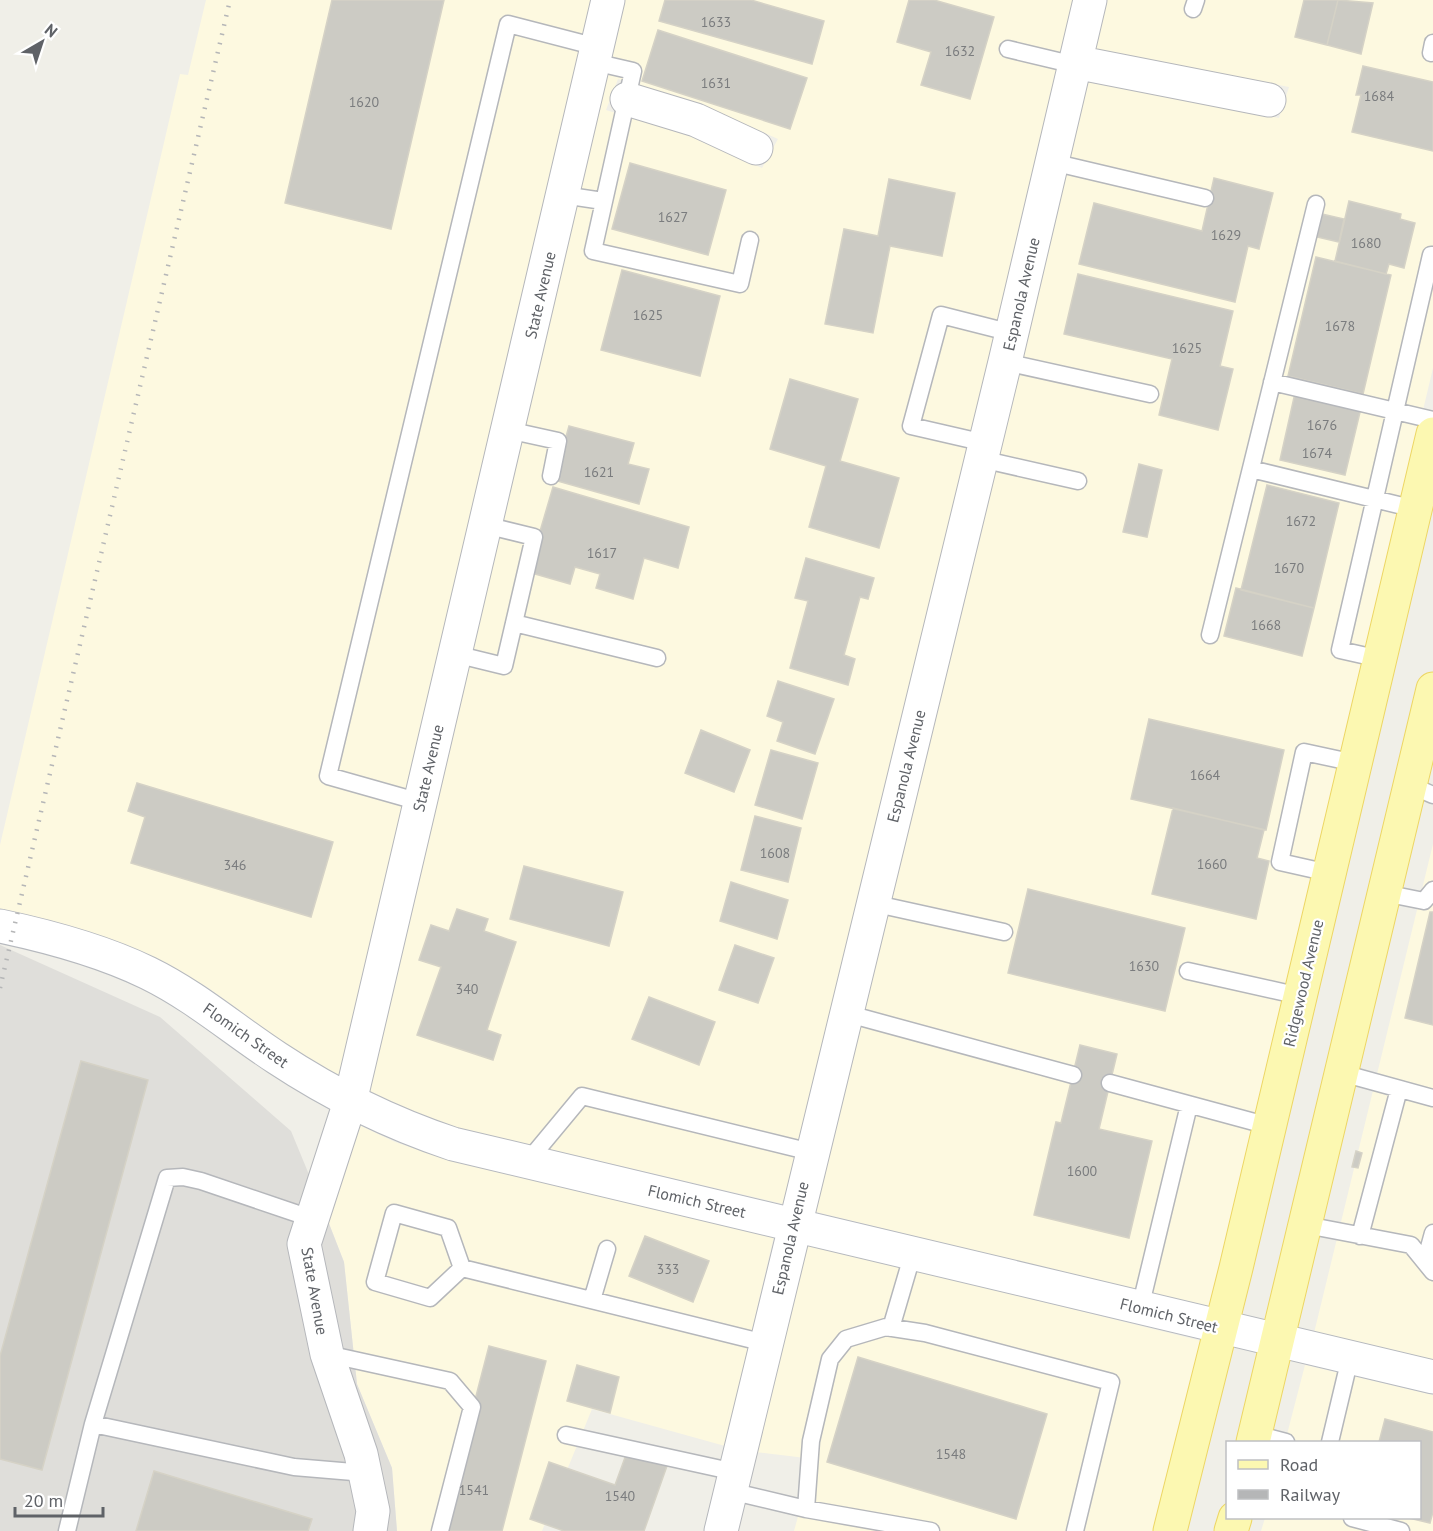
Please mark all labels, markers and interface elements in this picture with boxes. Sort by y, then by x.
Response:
north arrow [12,12,72,72]
house number: 1633 [701,13,731,31]
text: N [41,19,62,41]
house number: 1632 [945,42,975,60]
house number: 1631 [701,74,731,92]
house number: 1684 [1364,87,1395,105]
house number: 1620 [349,93,380,111]
house number: 1627 [658,208,688,226]
house number: 1629 [1211,226,1241,244]
house number: 1680 [1351,234,1382,252]
street label: Espanola Avenue [998,235,1044,353]
street label: State Avenue [520,249,560,341]
house number: 1625 [633,306,663,324]
house number: 1678 [1325,317,1355,335]
house number: 1625 [1172,339,1202,357]
house number: 1676 [1307,416,1337,434]
house number: 1674 [1302,444,1333,462]
house number: 1621 [584,463,614,481]
house number: 1672 [1286,512,1316,530]
house number: 1617 [587,544,617,562]
house number: 1670 [1274,559,1305,577]
house number: 1668 [1251,616,1281,634]
street label: Espanola Avenue [882,708,930,824]
street label: State Avenue [408,722,448,814]
house number: 1664 [1190,766,1221,784]
house number: 1608 [760,844,790,862]
house number: 1660 [1197,855,1228,873]
house number: 346 [224,856,246,874]
street label: Ridgewood Avenue [1279,917,1327,1049]
house number: 1630 [1129,957,1160,975]
house number: 340 [456,980,479,998]
street label: Flomich Street [199,998,293,1072]
house number: 1600 [1067,1162,1098,1180]
street label: Espanola Avenue [767,1179,813,1297]
street label: Flomich Street [646,1180,748,1222]
street label: State Avenue [297,1245,333,1337]
house number: 333 [657,1260,679,1278]
street label: Flomich Street [1118,1293,1220,1337]
legend [1226,1441,1421,1519]
house number: 1548 [936,1445,966,1463]
text: Road [1280,1453,1318,1476]
scale bar [15,1480,104,1518]
house number: 1541 [459,1481,489,1499]
text: Railway [1280,1483,1341,1506]
house number: 1540 [605,1487,636,1505]
text: 20 m [24,1489,63,1512]

